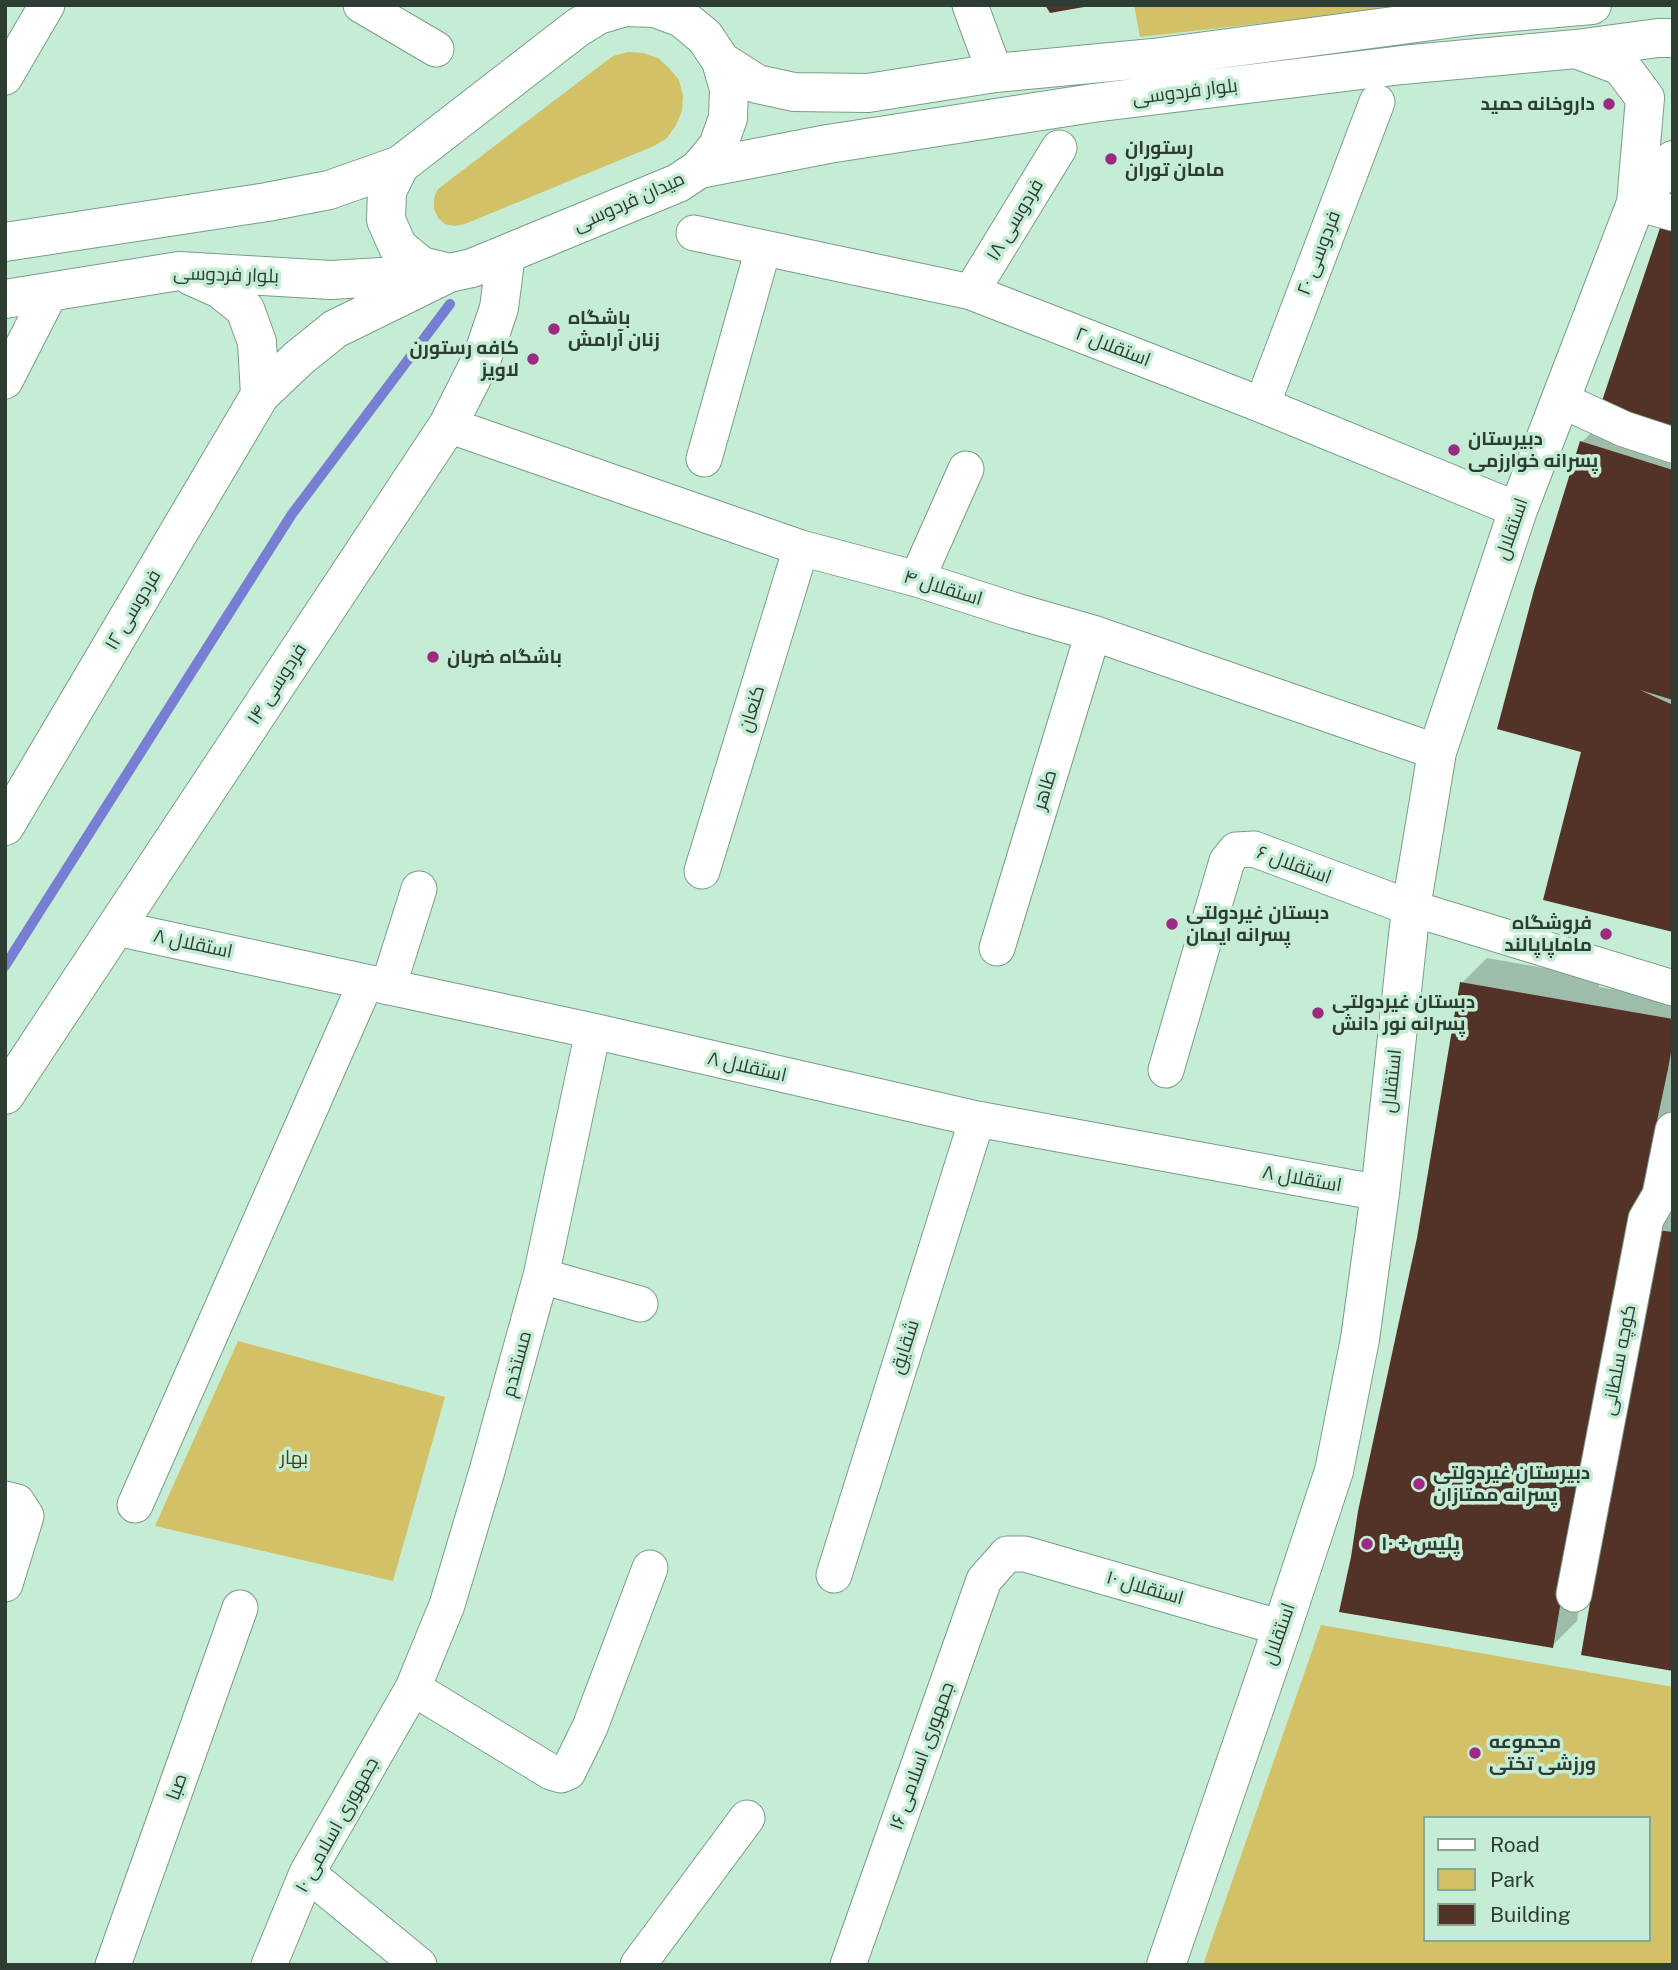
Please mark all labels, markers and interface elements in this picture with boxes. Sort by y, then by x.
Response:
street label: بلوار فردوسی [1131,74,1239,110]
place label: داروخانه حمید [1480,93,1595,115]
marker: داروخانه حمید [1601,96,1617,112]
place label: رستوران مامان توران [1125,137,1225,181]
marker: رستوران مامان توران [1103,151,1119,167]
street label: میدان فردوسی [570,167,688,237]
street label: فردوسی ۱۸ [982,175,1048,265]
street label: فردوسی ۲۰ [1292,208,1346,298]
street label: بلوار فردوسی [173,262,279,288]
place label: باشگاه زنان آرامش [568,307,660,351]
marker: باشگاه زنان آرامش [546,321,562,337]
street label: استقلال ۲ [1072,322,1154,372]
place label: کافه رستورن لاویز [410,337,519,381]
marker: کافه رستورن لاویز [525,351,541,367]
place label: دبیرستان پسرانه خوارزمی [1468,428,1598,472]
marker: دبیرستان پسرانه خوارزمی [1446,442,1462,458]
street label: استقلال [1491,495,1533,563]
street label: استقلال ۴ [901,565,985,611]
street label: فردوسی ۱۲ [100,566,166,654]
street label: فردوسی ۱۴ [242,639,312,729]
place label: باشگاه ضربان [447,646,562,668]
marker: باشگاه ضربان [425,649,441,665]
street label: کنعان [734,683,770,735]
street label: طاهر [1028,767,1062,813]
street label: استقلال ۶ [1254,841,1334,889]
place label: دبستان غیردولتی پسرانه ایمان [1186,902,1329,946]
place label: فروشگاه ماماپاپالند [1504,912,1592,956]
marker: دبستان غیردولتی پسرانه ایمان [1164,916,1180,932]
street label: استقلال ۸ [151,924,235,964]
marker: فروشگاه ماماپاپالند [1598,926,1614,942]
place label: دبستان غیردولتی پسرانه نور دانش [1332,991,1475,1035]
marker: دبستان غیردولتی پسرانه نور دانش [1310,1005,1326,1021]
street label: استقلال ۸ [705,1047,789,1087]
street label: استقلال [1377,1048,1407,1114]
street label: استقلال ۸ [1260,1161,1344,1197]
street label: کوچه سلطانی [1597,1303,1641,1417]
street label: شقایق [886,1317,924,1377]
street label: مستخدم [497,1328,537,1400]
park label: بهار [280,1447,308,1469]
place label: دبیرستان غیردولتی پسرانه ممتازان [1433,1462,1590,1506]
marker: دبیرستان غیردولتی پسرانه ممتازان [1411,1476,1427,1492]
place label: پلیس + ۱۰ [1381,1533,1460,1555]
marker: پلیس + ۱۰ [1359,1536,1375,1552]
street label: استقلال ۱۰ [1104,1566,1186,1610]
street label: استقلال [1258,1600,1300,1668]
street label: جمهوری اسلامی ۱۶ [885,1679,959,1833]
place label: مجموعه ورزشی تختی [1489,1731,1596,1775]
marker: مجموعه ورزشی تختی [1467,1745,1483,1761]
street label: جمهوری اسلامی ۱۰ [290,1753,384,1897]
street label: صبا [162,1771,192,1803]
legend [1422,1816,1650,1942]
text: Road [1490,1832,1540,1857]
text: Park [1490,1867,1535,1892]
text: Building [1490,1902,1571,1927]

